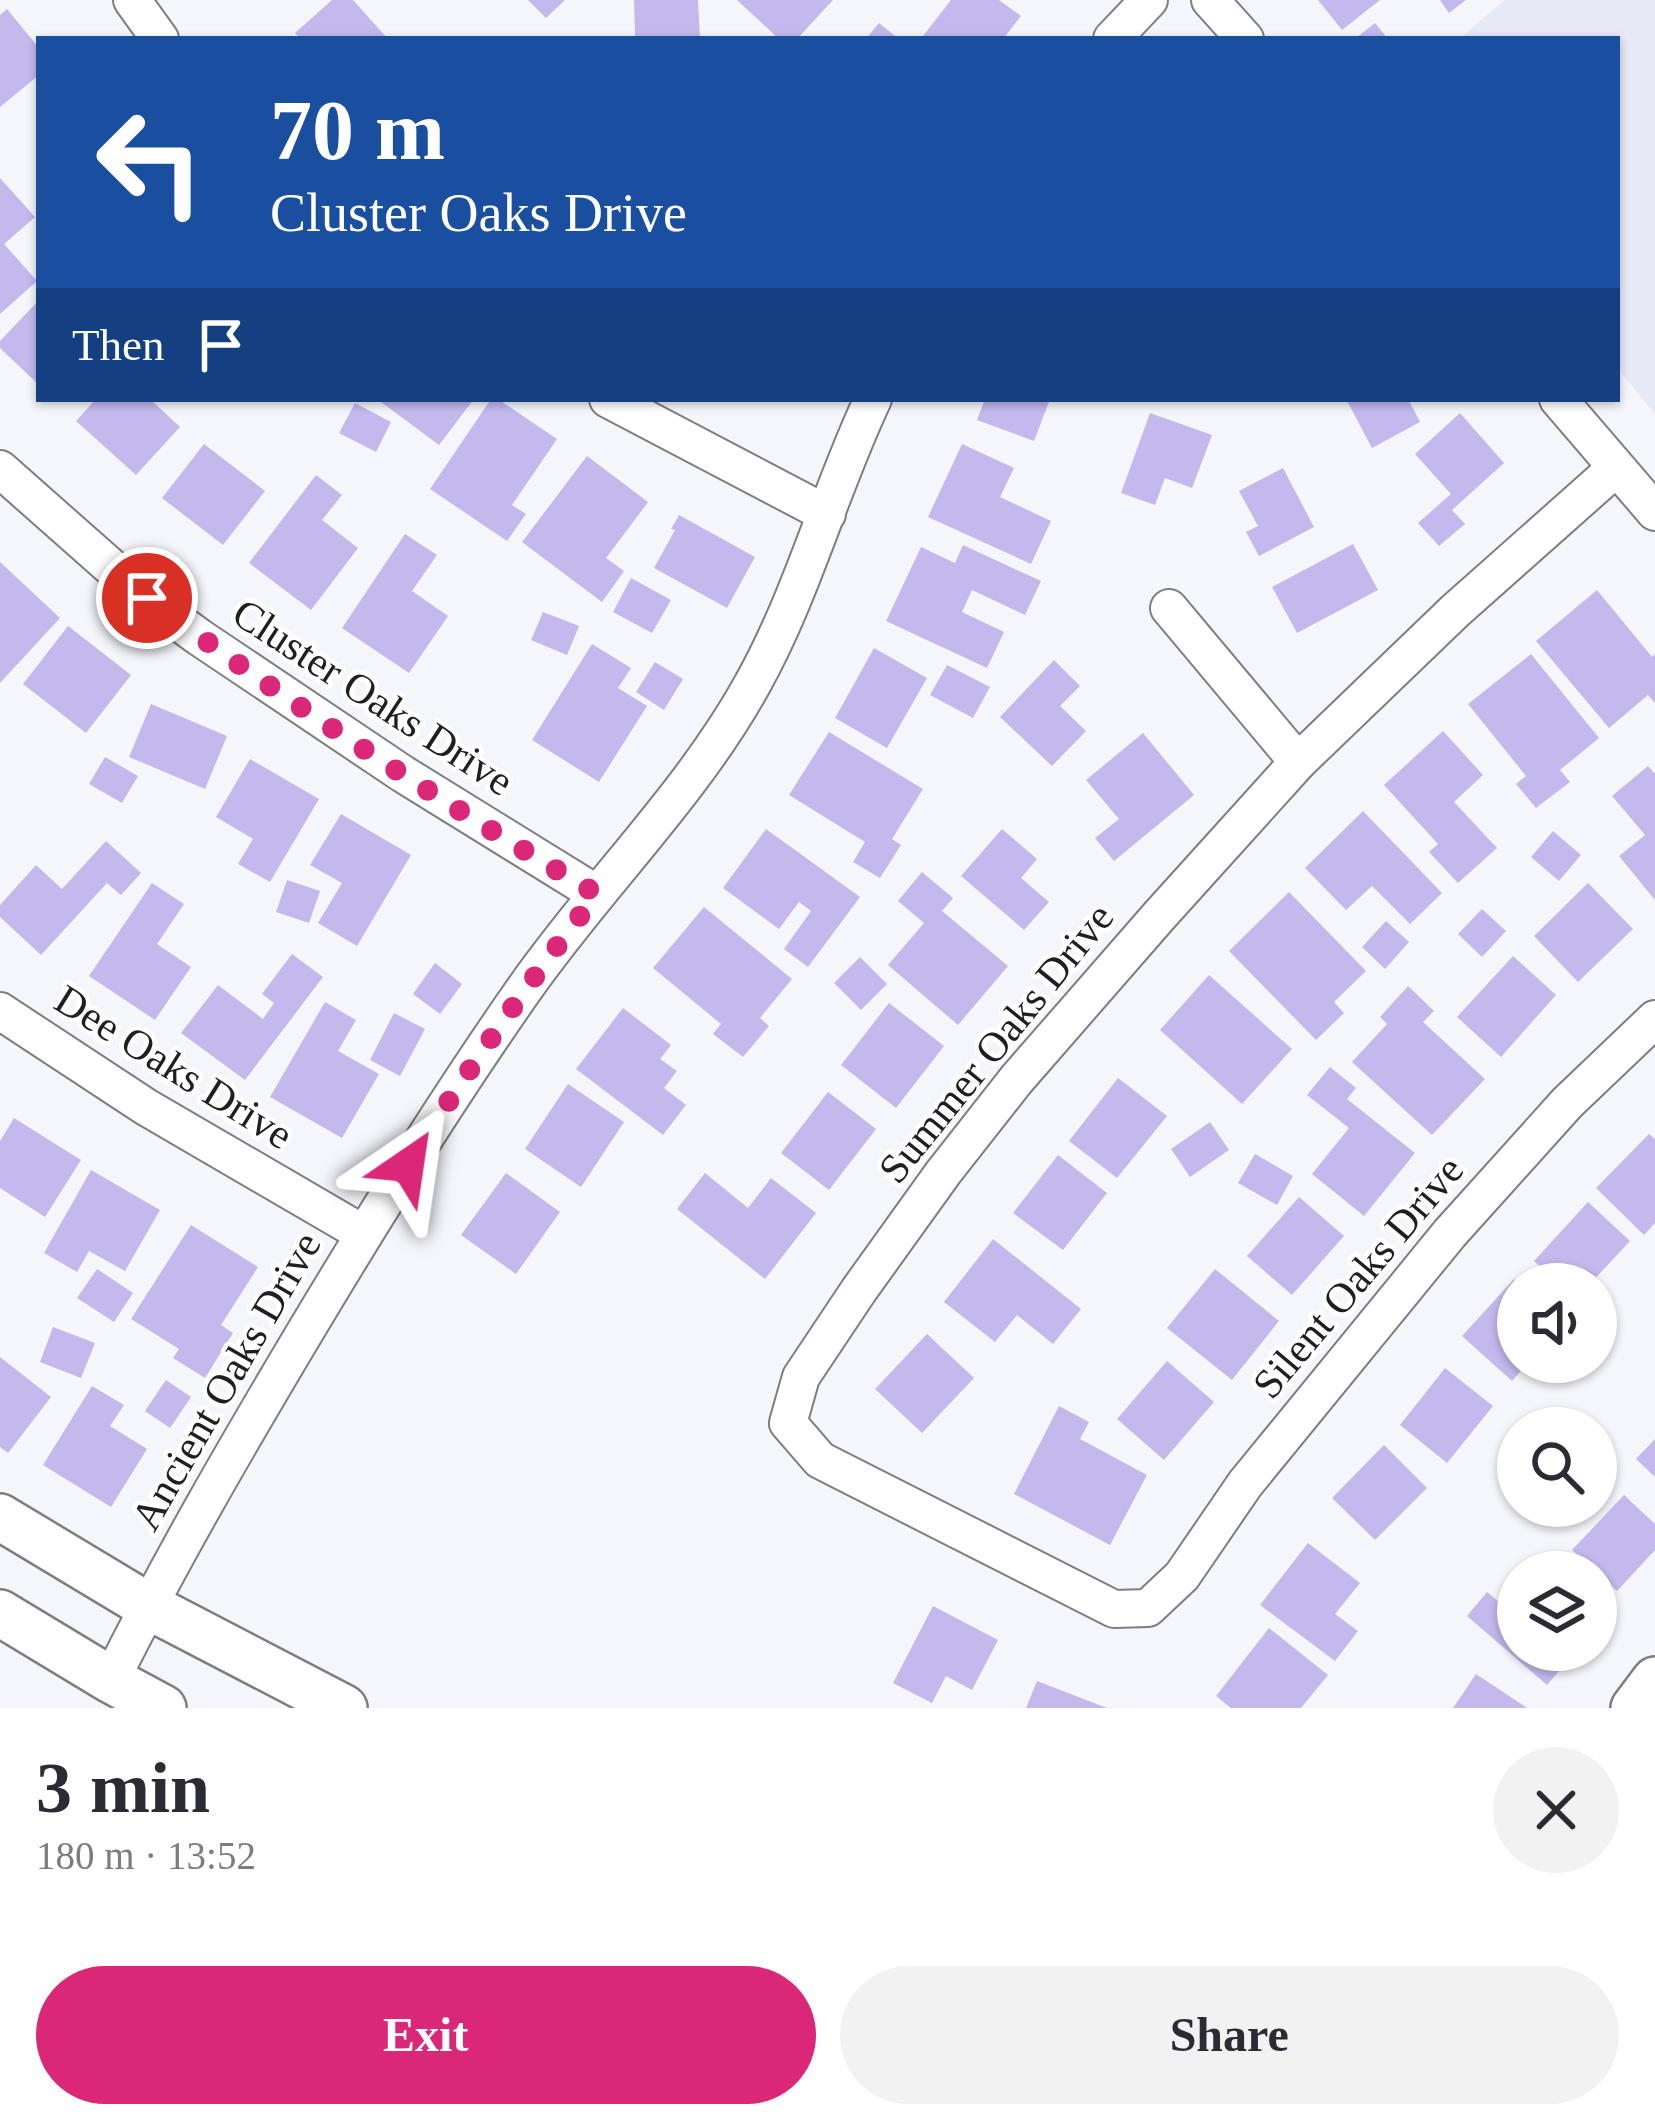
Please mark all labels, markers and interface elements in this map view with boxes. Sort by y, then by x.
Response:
icon: left [72,84,228,240]
text: 70 m [270,84,445,177]
text: Cluster Oaks Drive [270,183,687,243]
icon: arrive [188,312,254,378]
text: Then [72,320,164,370]
pin [96,547,198,649]
icon: arrive [114,565,180,631]
street label: Cluster Oaks Drive [224,589,522,805]
street label: Summer Oaks Drive [869,894,1123,1192]
street label: Dee Oaks Drive [47,976,301,1158]
position arrow [345,1102,471,1228]
street label: Silent Oaks Drive [1244,1147,1472,1407]
street label: Ancient Oaks Drive [122,1224,330,1538]
map controls [1497,1263,1617,1671]
button: sound [1497,1263,1617,1383]
button: search [1497,1407,1617,1527]
button: layers [1497,1551,1617,1671]
button: close [1493,1747,1619,1873]
text: 3 min [36,1748,210,1828]
text: 180 m · 13:52 [36,1834,256,1877]
button: Exit [36,1966,816,2104]
button: Share [840,1966,1619,2104]

